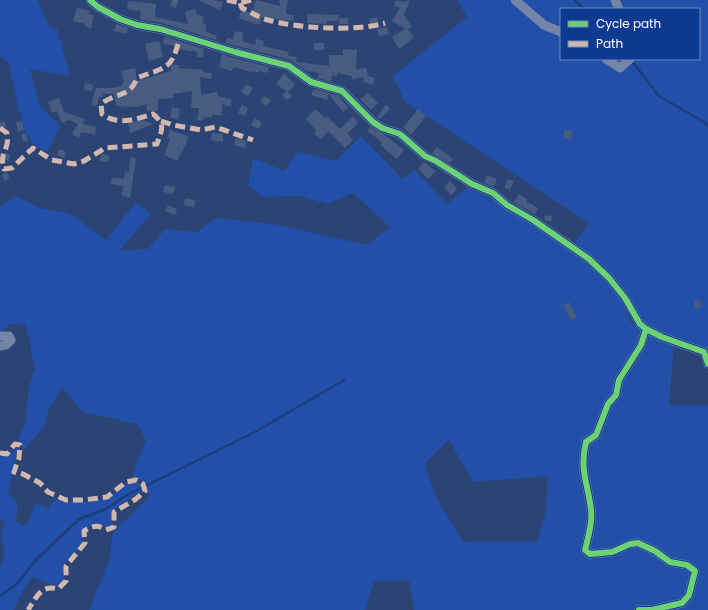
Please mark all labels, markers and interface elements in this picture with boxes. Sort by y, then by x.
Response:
legend [560,8,700,60]
text: Cycle path [596,15,661,32]
text: Path [596,35,623,52]

